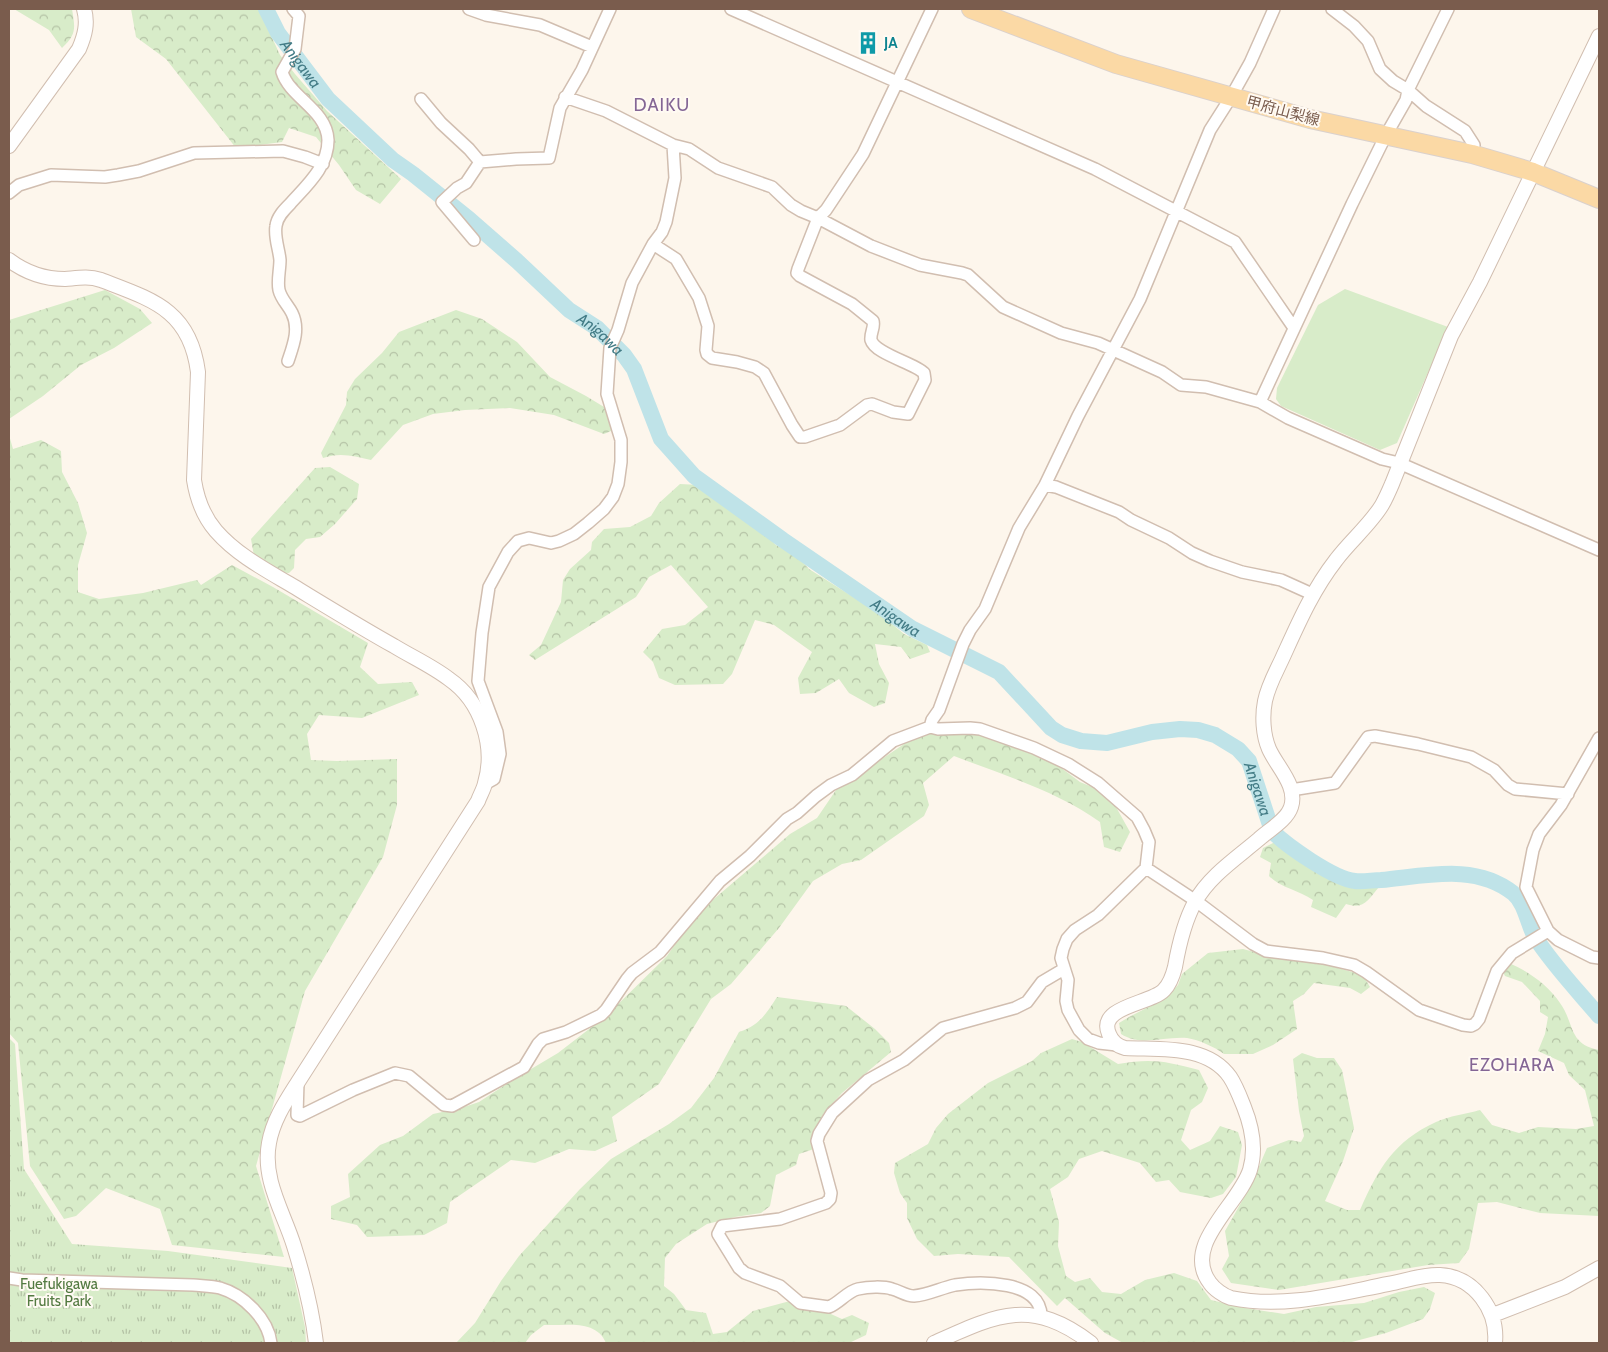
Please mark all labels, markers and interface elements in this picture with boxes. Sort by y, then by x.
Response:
building icon: JA [855,30,881,56]
place label: JA [883,34,898,52]
water label: Anigawa [276,35,325,91]
street label: 甲府山梨線 [1244,93,1322,129]
district label: DAIKU [634,94,690,116]
water label: Anigawa [573,308,628,359]
water label: Anigawa [867,593,924,641]
water label: Anigawa [1240,758,1276,818]
district label: EZOHARA [1469,1054,1555,1076]
park label: Fuefukigawa Fruits Park [20,1275,99,1310]

